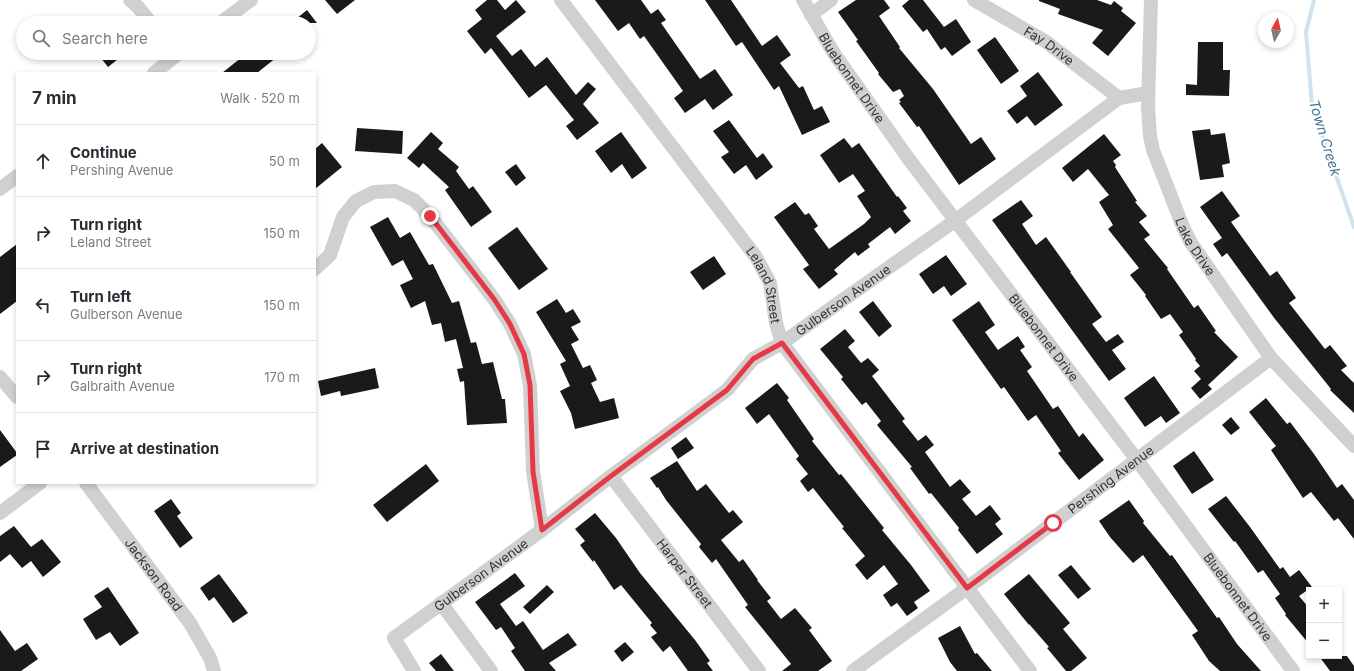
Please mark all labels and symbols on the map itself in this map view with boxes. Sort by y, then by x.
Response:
north arrow [1258,12,1294,48]
street label: Fay Drive [1021,23,1078,69]
street label: Bluebonnet Drive [816,30,889,126]
water label: Town Creek [1306,98,1345,178]
route end [421,207,439,225]
street label: Lake Drive [1172,215,1219,278]
street label: Leland Street [743,243,784,324]
street label: Gulberson Avenue [792,261,894,339]
street label: Bluebonnet Drive [1006,290,1082,384]
street label: Pershing Avenue [1064,442,1157,517]
route start [1044,514,1062,532]
street label: Jackson Road [122,535,186,614]
street label: Gulberson Avenue [431,535,531,614]
street label: Harper Street [653,535,716,611]
street label: Bluebonnet Drive [1200,549,1276,644]

